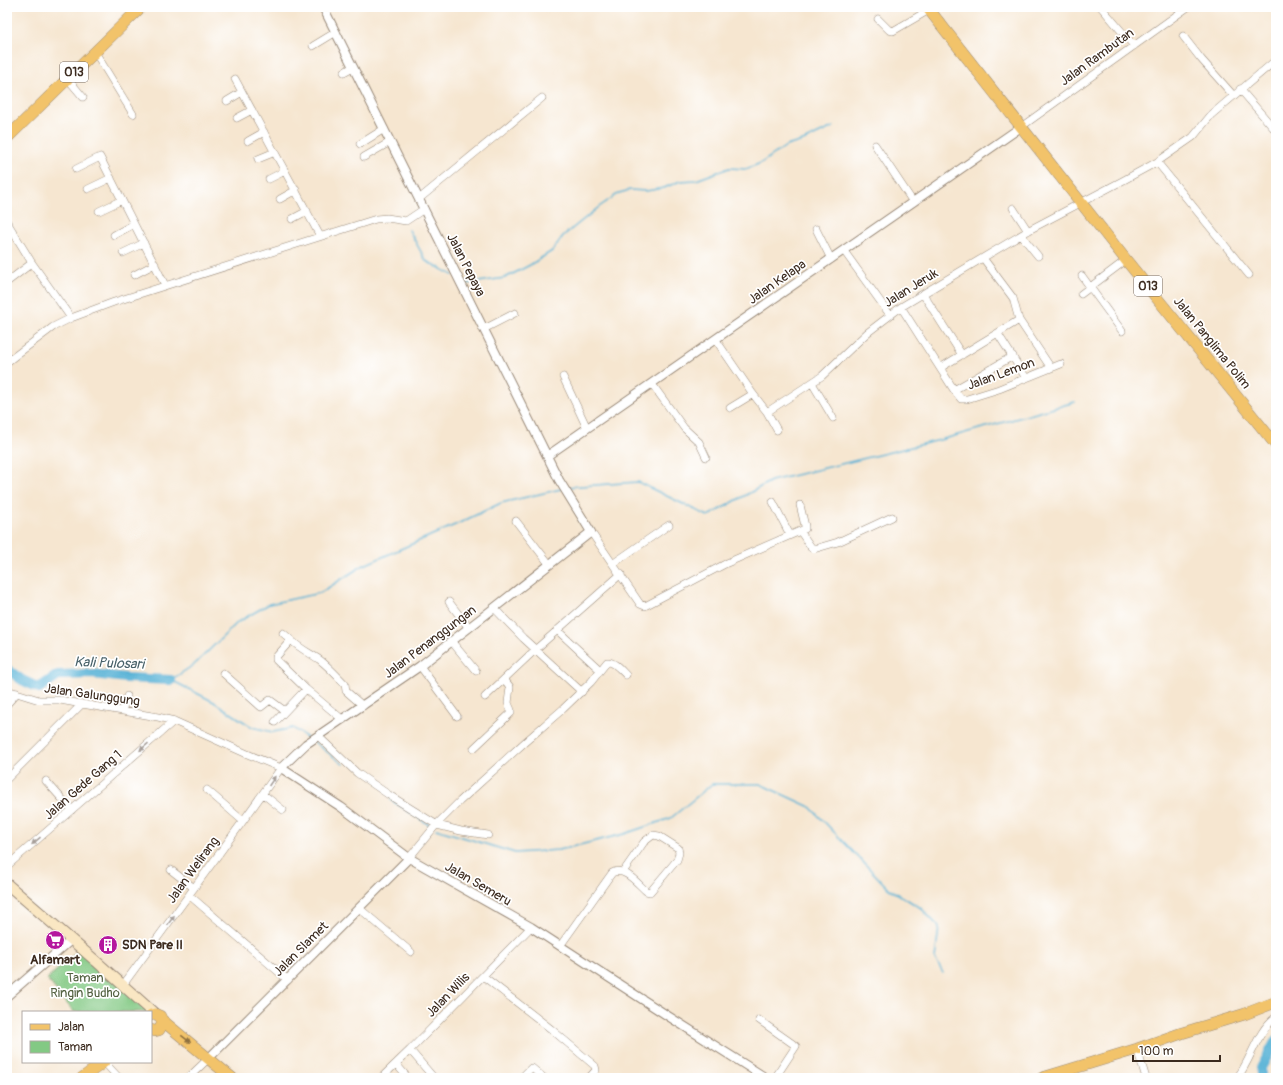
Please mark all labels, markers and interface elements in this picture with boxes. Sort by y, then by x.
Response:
street label: Jalan Rambutan [1057,25,1137,89]
road number: 013 [60,62,88,82]
street label: Jalan Pepaya [443,231,489,299]
street label: Jalan Kelapa [745,256,809,308]
street label: Jalan Jeruk [881,265,941,311]
road number: 013 [1134,276,1162,296]
street label: Jalan Panglima Polim [1170,294,1254,392]
street label: Jalan Lemon [965,354,1037,394]
street label: Jalan Penanggungan [381,602,479,682]
water label: Kali Pulosari [74,653,147,673]
street label: Jalan Galunggung [43,680,141,710]
one-way arrow [139,742,150,751]
street label: Jalan Gede Gang 1 [41,747,125,823]
one-way arrow [268,775,276,786]
street label: Jalan Welirang [164,833,223,906]
one-way arrow [30,837,41,846]
street label: Jalan Semeru [442,859,514,909]
one-way arrow [167,915,175,925]
street label: Jalan Slamet [270,918,332,980]
supermarket icon: Alfamart [44,929,66,951]
building icon: SDN Pare II [97,934,119,956]
place label: SDN Pare II [122,937,183,953]
place label: Alfamart [30,952,81,968]
street label: Jalan Wilis [423,969,473,1021]
park label: Taman Ringin Budho [50,970,120,1001]
legend [22,1011,152,1063]
text: Jalan [58,1020,84,1035]
one-way arrow [181,1035,192,1043]
scale bar [1133,1037,1220,1063]
text: Taman [58,1040,92,1055]
text: 100 m [1139,1044,1174,1059]

